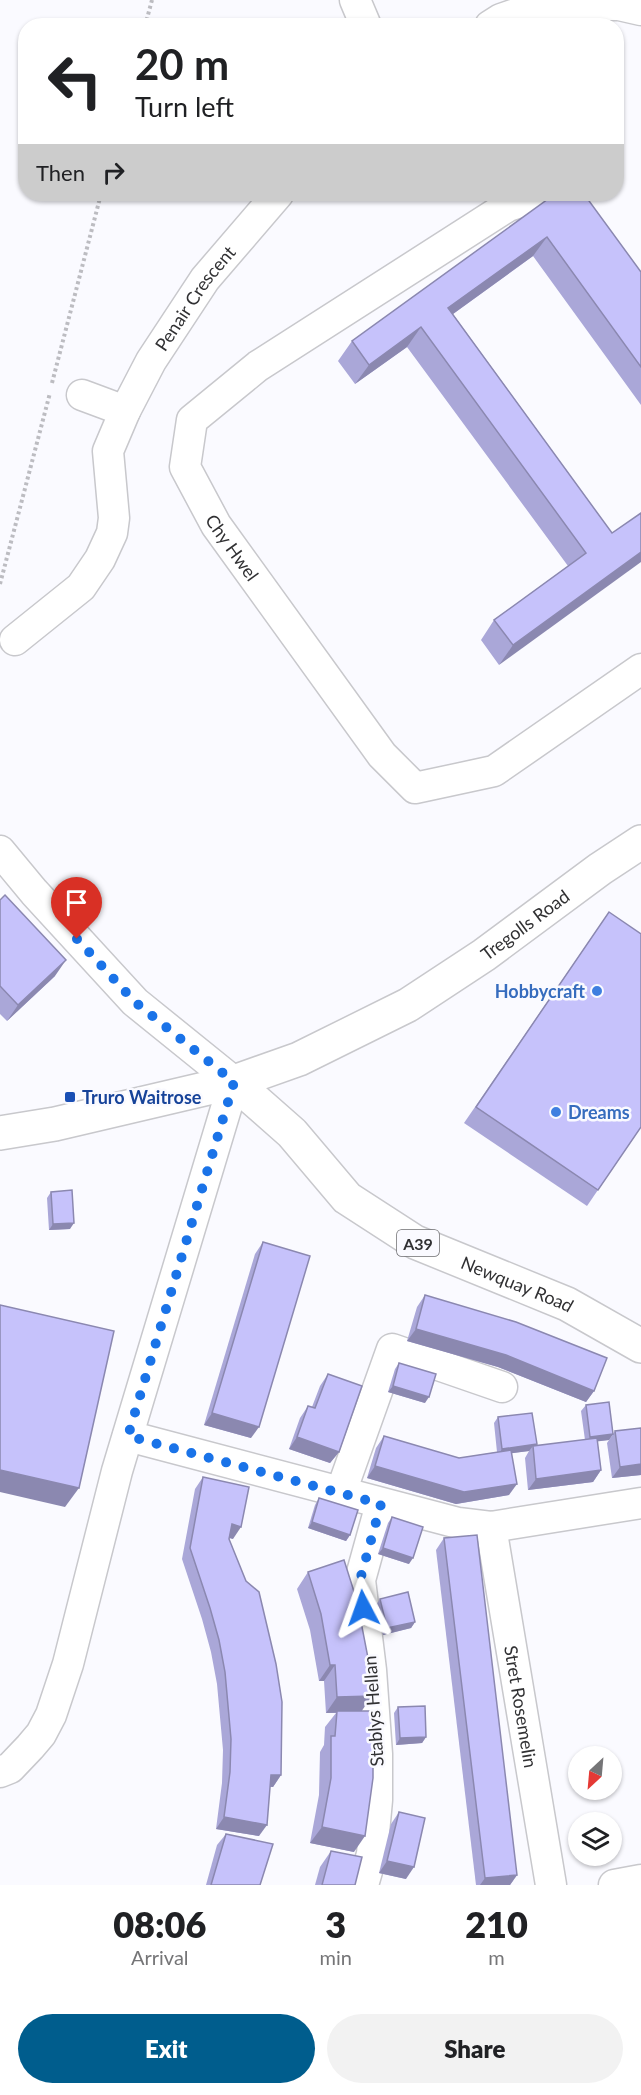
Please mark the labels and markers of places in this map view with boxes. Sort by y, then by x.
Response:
pin [51,877,102,939]
place label: Hobbycraft [495,980,585,1002]
marker: Hobbycraft [590,984,604,998]
place label: Truro Waitrose [82,1086,202,1108]
marker: Truro Waitrose [63,1090,77,1104]
place label: Dreams [568,1101,630,1123]
marker: Dreams [549,1105,563,1119]

